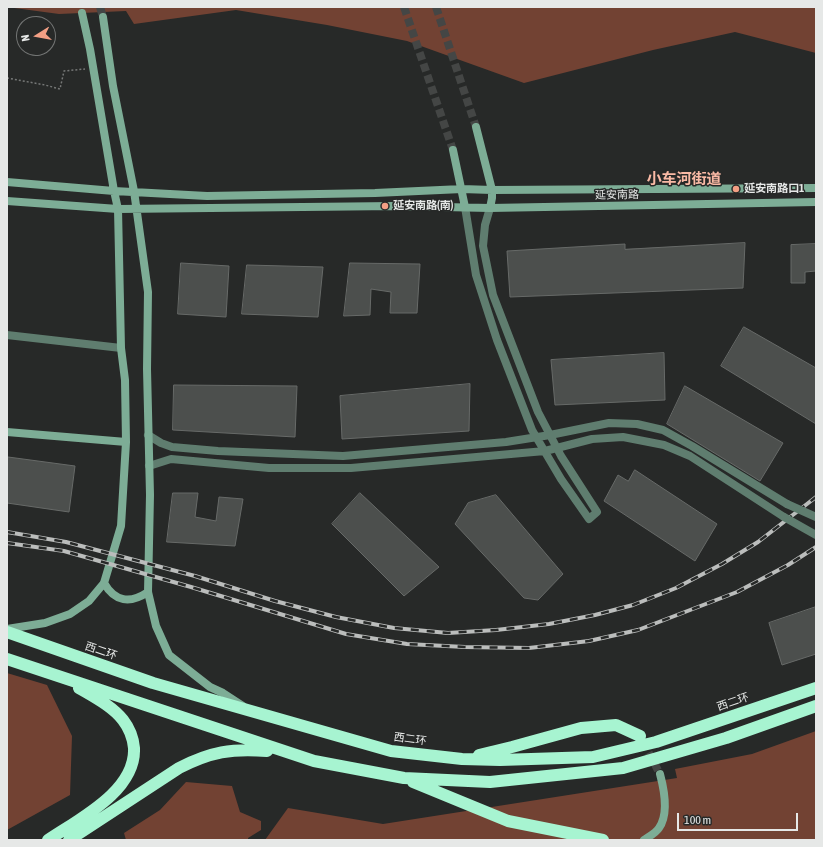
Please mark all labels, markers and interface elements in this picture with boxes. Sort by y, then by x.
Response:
north arrow [16,16,56,56]
text: N [19,34,32,42]
district label: 小车河街道 [647,170,721,188]
place label: 延安南路口1 [744,182,804,196]
marker: 延安南路口1 [731,184,741,194]
street label: 延安南路 [595,188,639,202]
place label: 延安南路(南) [393,199,453,213]
marker: 延安南路(南) [380,201,390,211]
street label: 西二环 [83,639,119,663]
street label: 西二环 [715,690,751,714]
street label: 西二环 [393,730,427,748]
scale bar [679,805,800,831]
text: 100 m [684,813,711,827]

